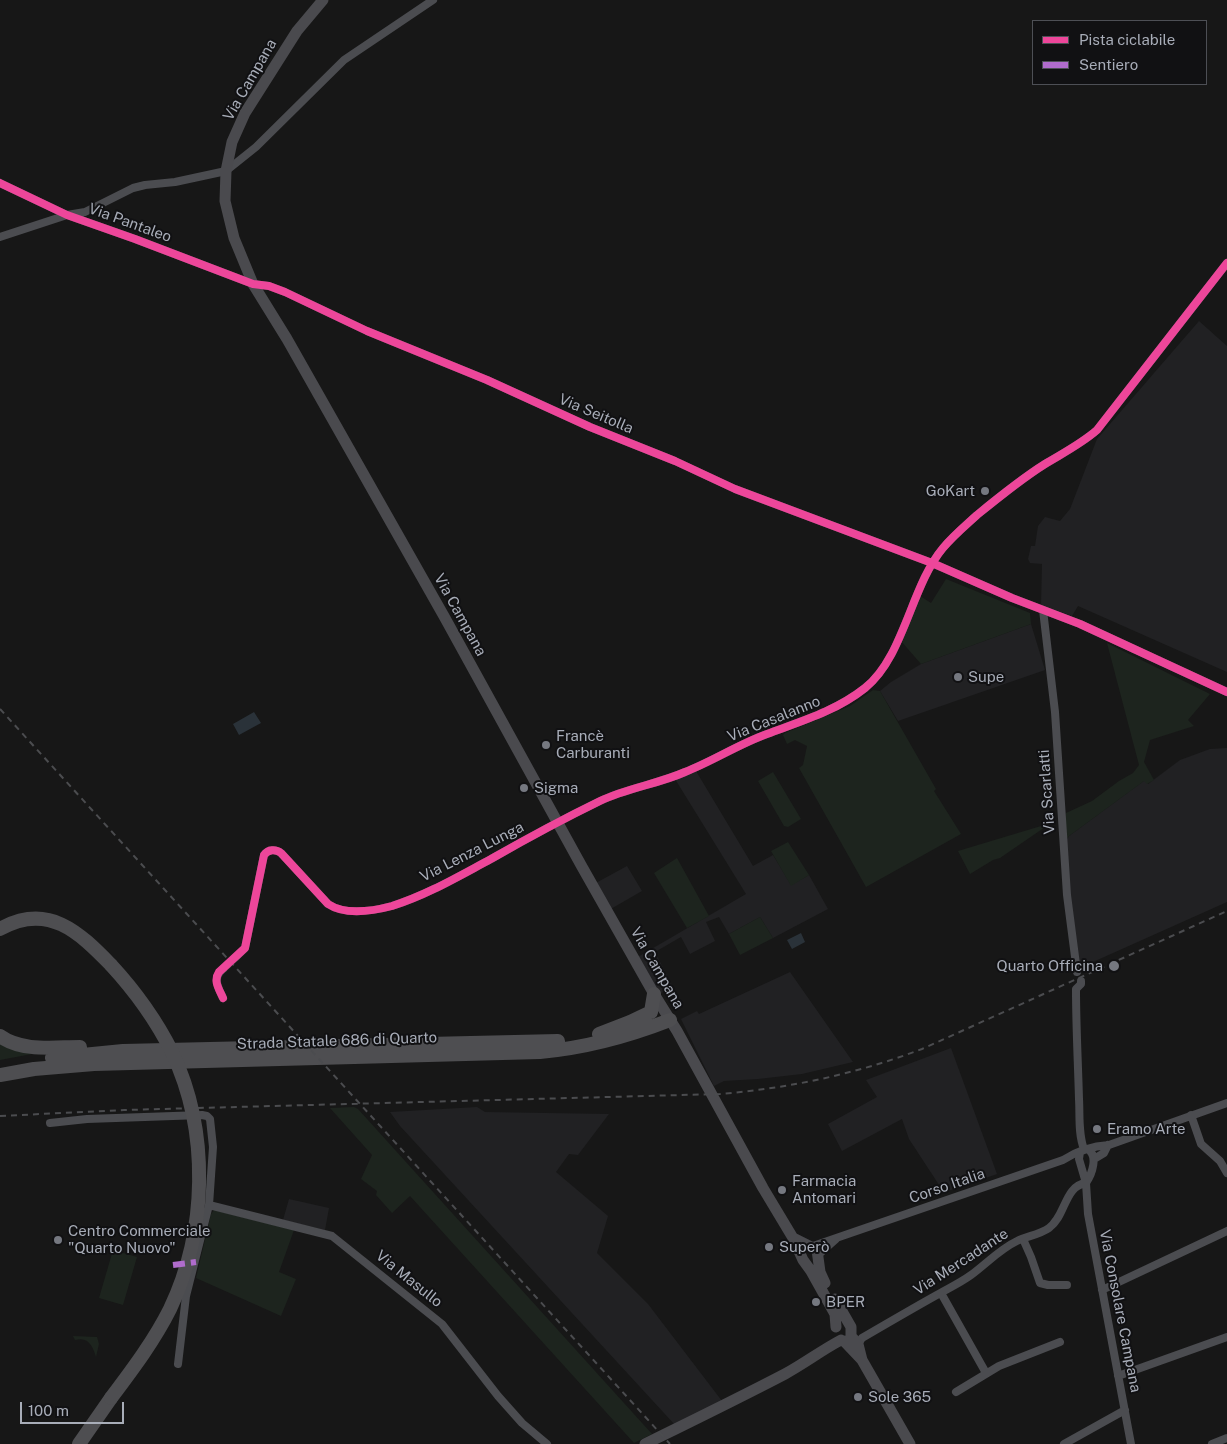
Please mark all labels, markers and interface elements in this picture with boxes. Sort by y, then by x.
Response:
legend [1032,20,1207,85]
text: Pista ciclabile [1079,31,1175,48]
street label: Via Campana [219,36,281,124]
text: Sentiero [1079,56,1138,73]
street label: Via Pantaleo [86,200,174,246]
street label: Via Seitolla [556,390,636,438]
place label: GoKart [926,482,975,500]
marker: GoKart [979,485,991,497]
street label: Via Campana [430,571,490,659]
place label: Supe [968,668,1004,686]
marker: Supe [952,671,964,683]
street label: Via Casalanno [725,692,823,746]
place label: Francè Carburanti [556,727,630,762]
marker: Francè Carburanti [540,739,552,751]
street label: Via Scarlatti [1035,749,1059,835]
place label: Sigma [534,779,578,797]
marker: Sigma [518,782,530,794]
street label: Via Lenza Lunga [417,818,527,886]
street label: Via Campana [626,924,688,1012]
place label: Quarto Officina [996,957,1103,975]
marker: Quarto Officina [1107,959,1121,973]
street label: Strada Statale 686 di Quarto [237,1029,437,1053]
place label: Eramo Arte [1107,1120,1186,1138]
marker: Eramo Arte [1091,1123,1103,1135]
street label: Corso Italia [907,1165,987,1207]
place label: Farmacia Antomari [792,1172,856,1207]
marker: Farmacia Antomari [776,1184,788,1196]
place label: Centro Commerciale "Quarto Nuovo" [68,1222,211,1257]
street label: Via Mercadante [910,1225,1012,1299]
street label: Via Consolare Campana [1095,1228,1145,1394]
marker: Centro Commerciale "Quarto Nuovo" [52,1234,64,1246]
place label: Superò [779,1238,830,1256]
marker: Superò [763,1241,775,1253]
street label: Via Masullo [372,1247,446,1311]
place label: BPER [826,1293,865,1311]
marker: BPER [810,1296,822,1308]
place label: Sole 365 [868,1388,931,1406]
marker: Sole 365 [852,1391,864,1403]
scale bar [22,1392,126,1424]
text: 100 m [28,1402,69,1419]

